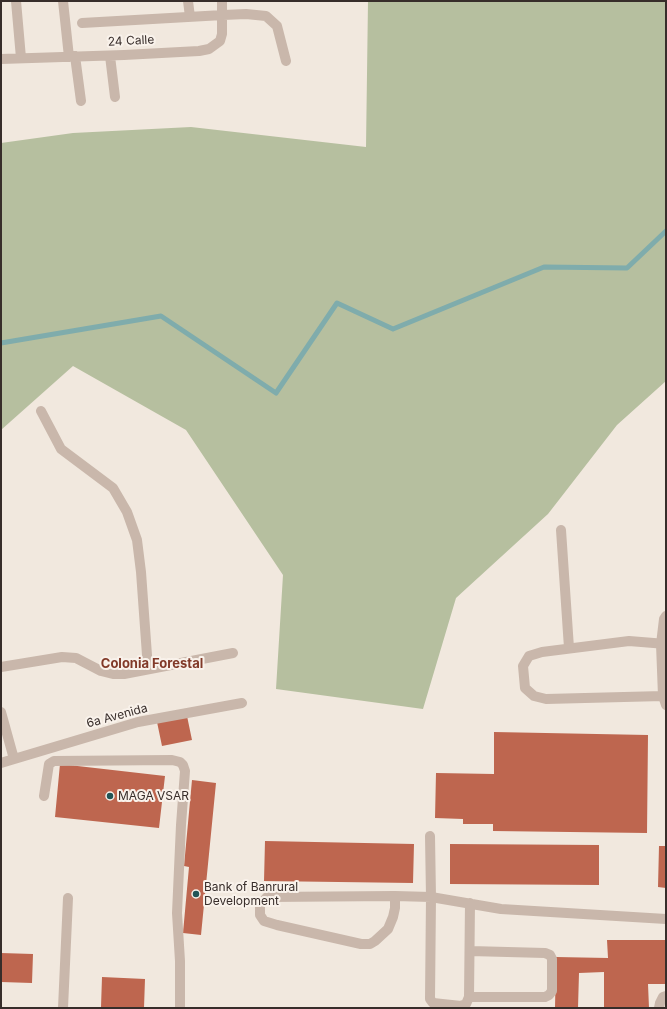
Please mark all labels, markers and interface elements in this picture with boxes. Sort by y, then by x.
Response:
street label: 24 Calle [107,33,155,49]
district label: Colonia Forestal [101,656,203,672]
street label: 6a Avenida [85,701,149,731]
place label: MAGA VSAR [118,789,189,803]
marker: MAGA VSAR [105,791,115,801]
place label: Bank of Banrural Development [204,880,298,908]
marker: Bank of Banrural Development [191,889,201,899]

